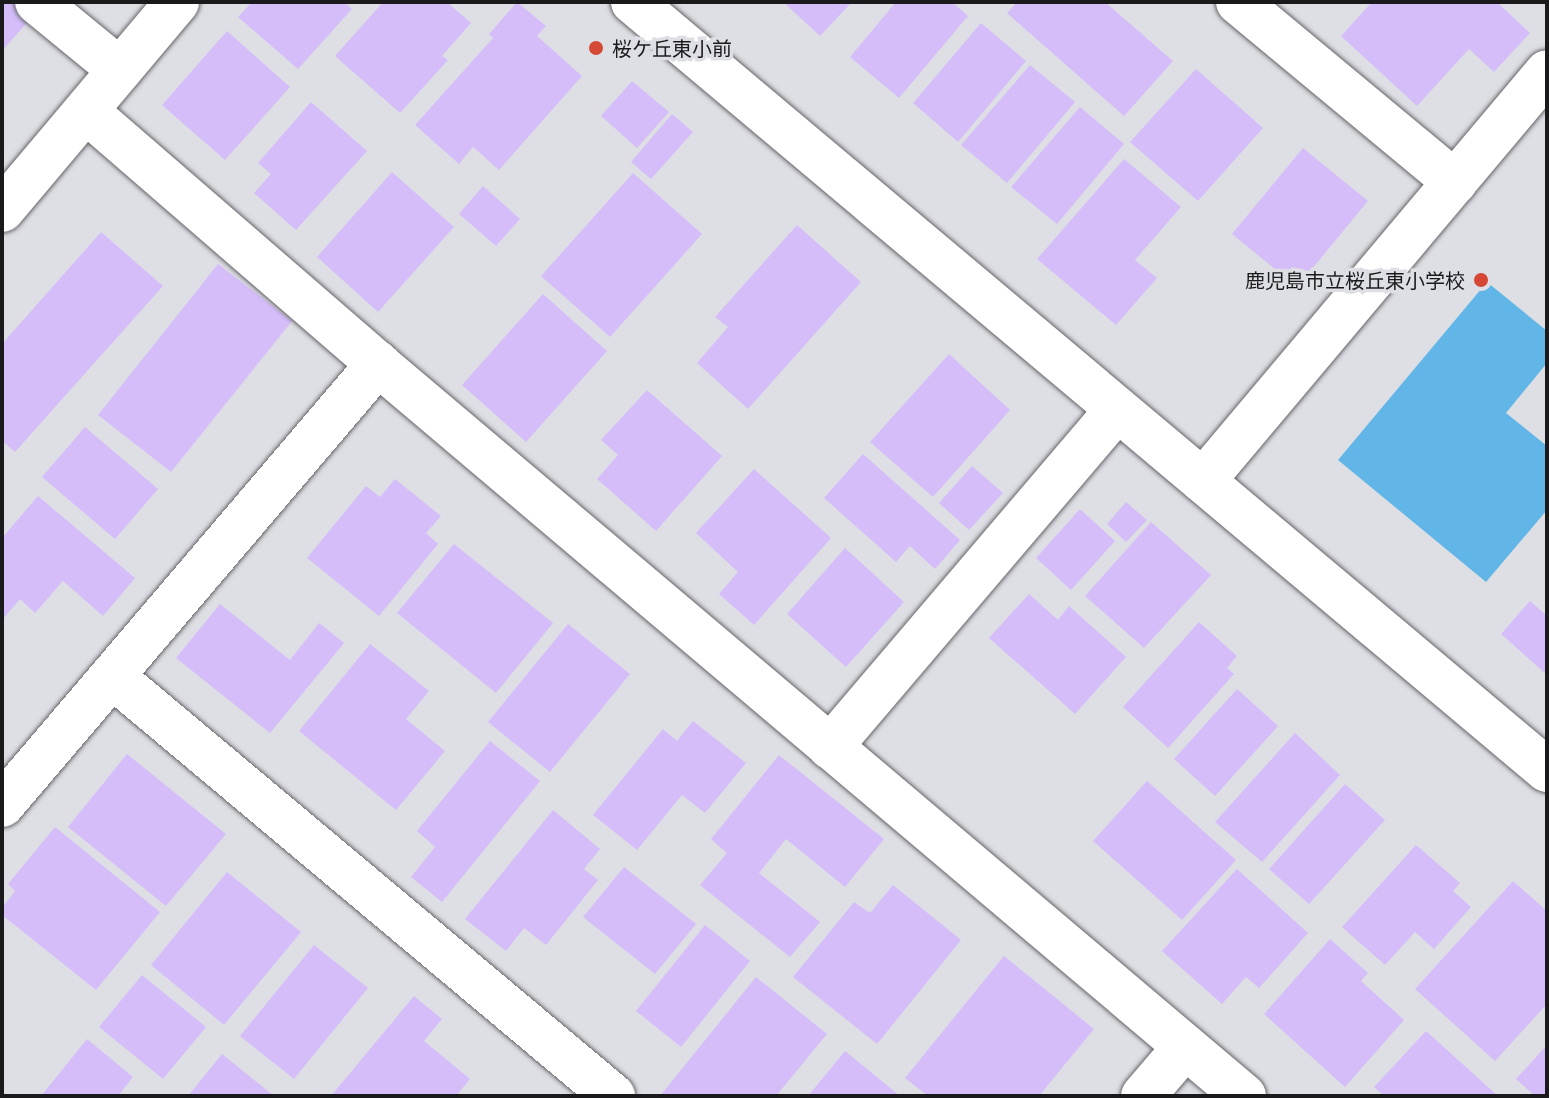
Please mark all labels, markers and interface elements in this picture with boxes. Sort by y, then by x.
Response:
place label: 桜ケ丘東小前 [612,36,732,60]
marker: 桜ケ丘東小前 [587,39,605,57]
place label: 鹿児島市立桜丘東小学校 [1245,268,1465,292]
marker: 鹿児島市立桜丘東小学校 [1472,271,1490,289]

